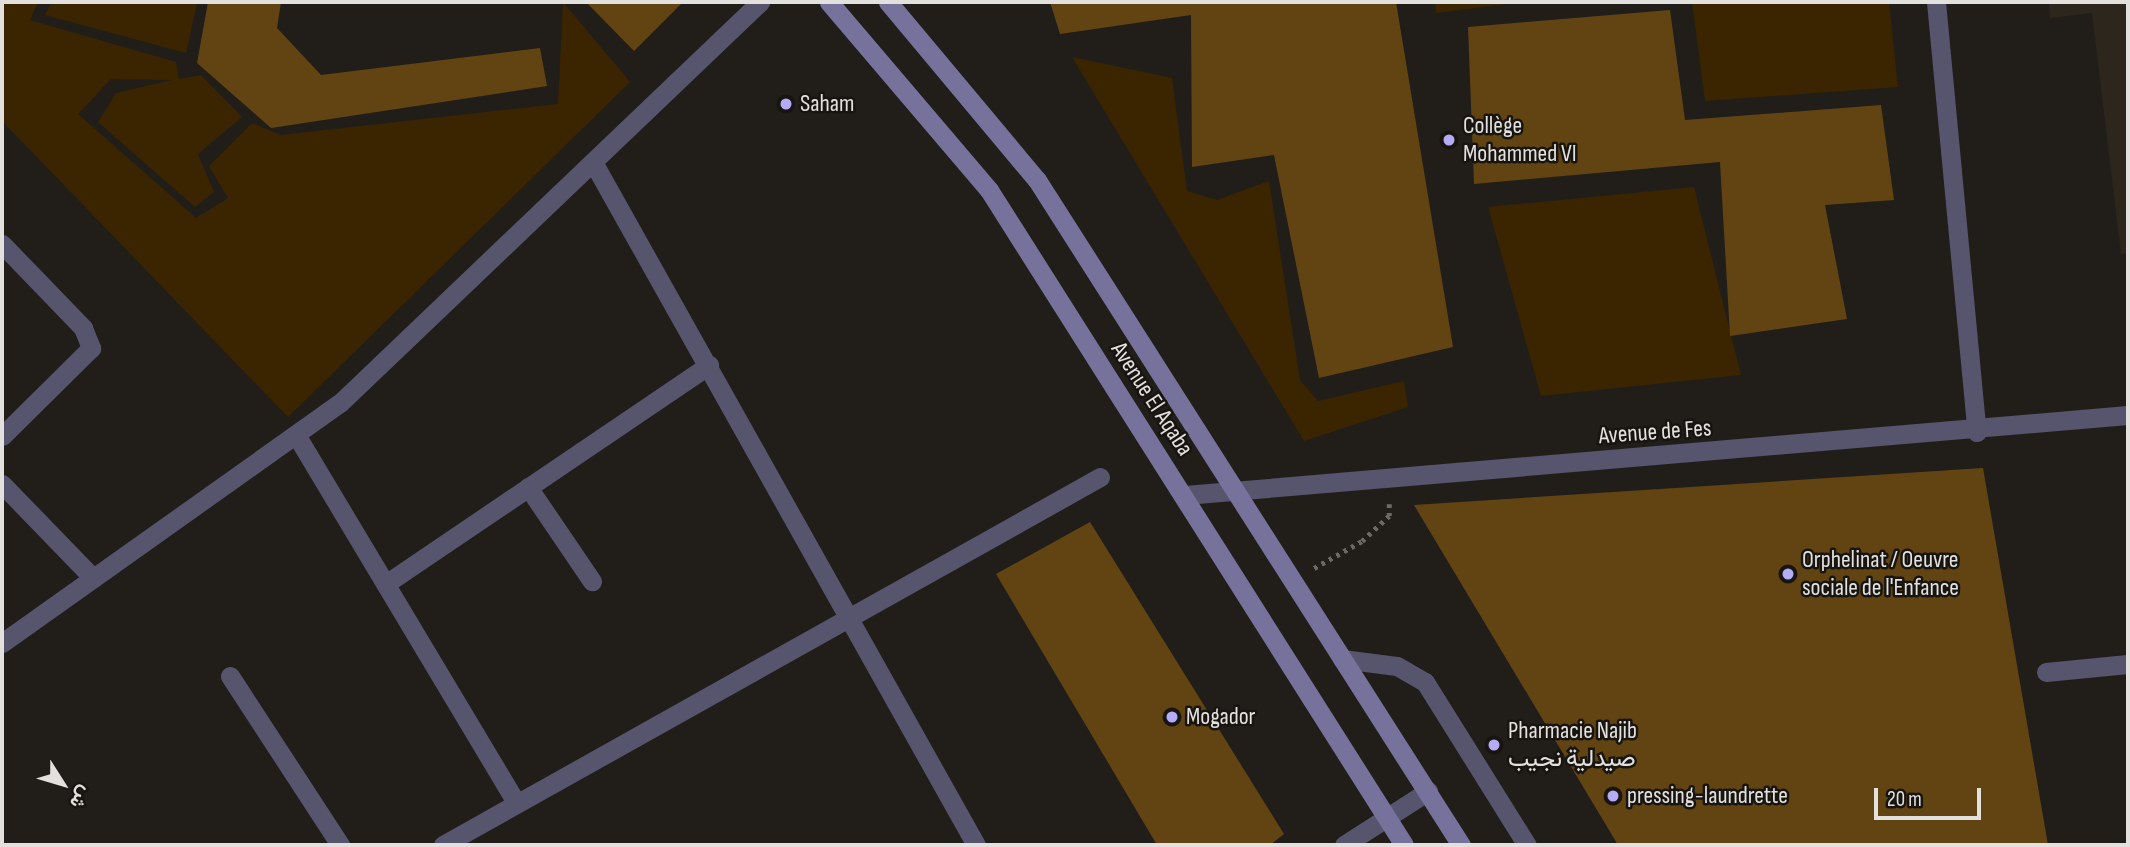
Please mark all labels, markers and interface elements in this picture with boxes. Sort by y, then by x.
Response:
place label: Saham [800,90,854,118]
marker: Saham [778,96,794,112]
place label: Collège Mohammed VI [1463,112,1577,168]
marker: Collège Mohammed VI [1441,132,1457,148]
street label: Avenue El Aqaba [1105,337,1199,461]
street label: Avenue de Fes [1598,414,1712,450]
place label: Orphelinat / Oeuvre sociale de l'Enfance [1802,546,1959,602]
marker: Orphelinat / Oeuvre sociale de l'Enfance [1780,566,1796,582]
place label: Mogador [1186,703,1256,731]
marker: Mogador [1164,709,1180,725]
place label: Pharmacie Najib صيدلية نجيب [1508,717,1637,773]
marker: Pharmacie Najib صيدلية نجيب [1486,737,1502,753]
north arrow [28,749,98,819]
scale bar [1878,774,1985,818]
text: ش [64,781,96,813]
place label: pressing-laundrette [1627,782,1788,810]
text: 20 m [1887,787,1922,812]
marker: pressing-laundrette [1605,788,1621,804]

